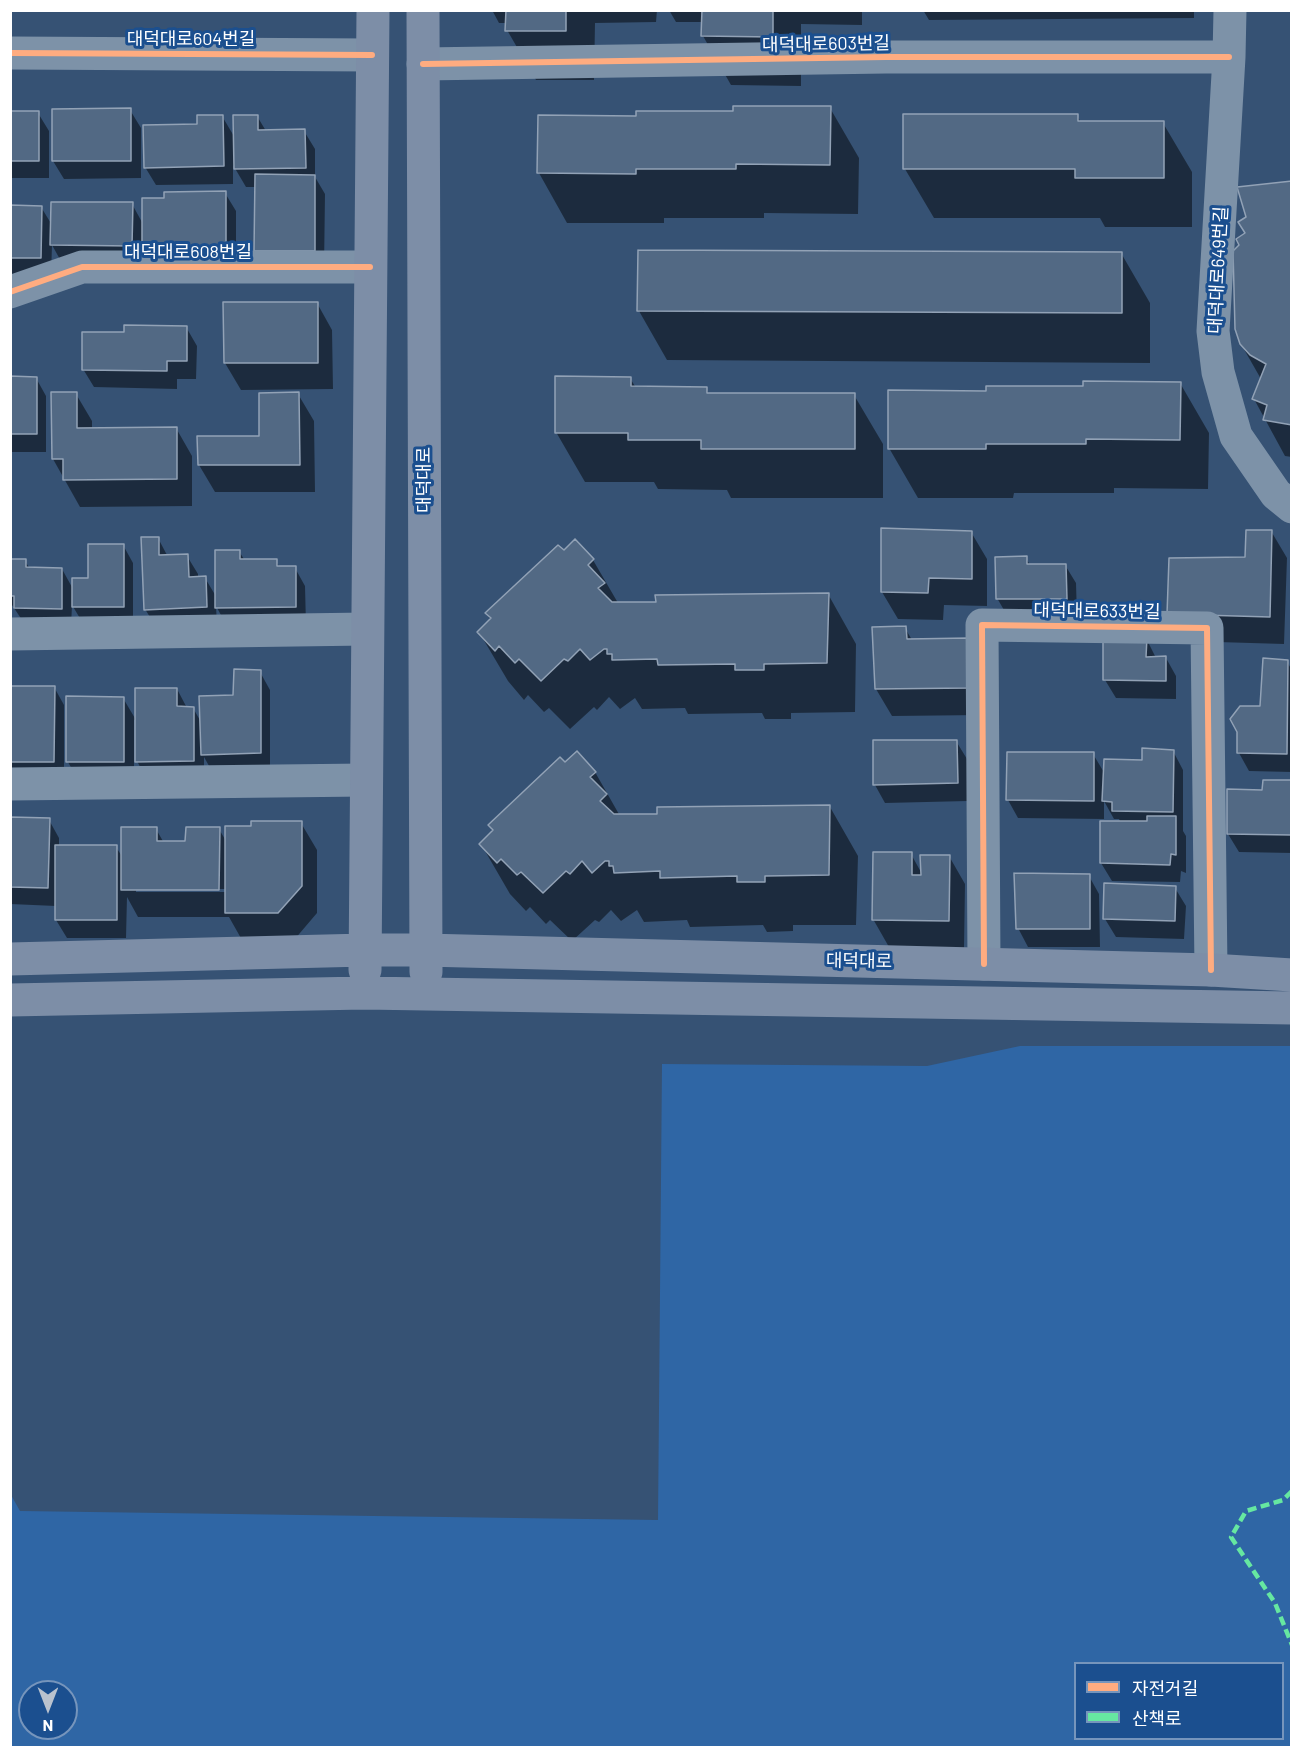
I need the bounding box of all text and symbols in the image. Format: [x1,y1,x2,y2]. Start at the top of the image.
street label: 대덕대로604번길 [127,28,255,50]
street label: 대덕대로603번길 [762,32,890,56]
street label: 대덕대로649번길 [1204,206,1232,334]
street label: 대덕대로608번길 [124,241,252,263]
street label: 대덕대로 [413,447,435,513]
street label: 대덕대로633번길 [1033,599,1161,623]
street label: 대덕대로 [826,950,892,972]
legend [1074,1662,1284,1740]
text: 자전거길 [1132,1677,1198,1699]
north arrow [18,1680,78,1740]
text: 산책로 [1132,1707,1182,1729]
text: N [43,1717,53,1736]

